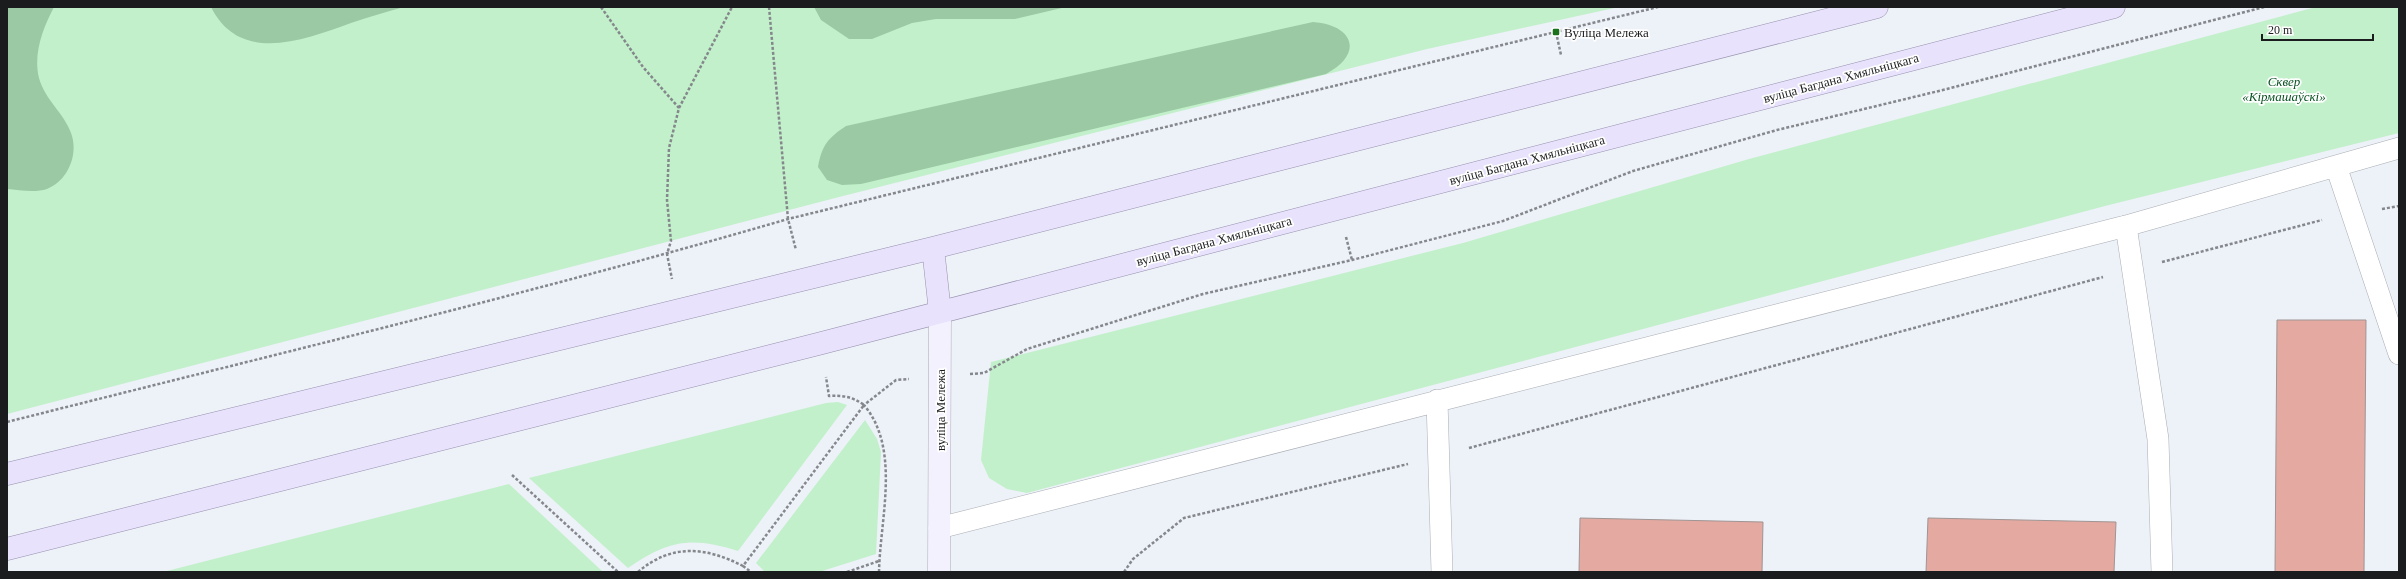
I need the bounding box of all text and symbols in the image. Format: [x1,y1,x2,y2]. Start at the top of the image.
scale bar [2262,16,2373,42]
text: 20 m [2268,23,2293,37]
place label: Вуліца Мележа [1564,25,1649,40]
marker: Вуліца Мележа [1551,27,1561,37]
street label: вуліца Багдана Хмяльніцкага [1762,50,1921,106]
park label: Сквер «Кірмашаўскі» [2242,74,2326,104]
street label: вуліца Багдана Хмяльніцкага [1448,132,1607,188]
street label: вуліца Багдана Хмяльніцкага [1135,213,1294,269]
street label: вуліца Мележа [933,369,948,451]

